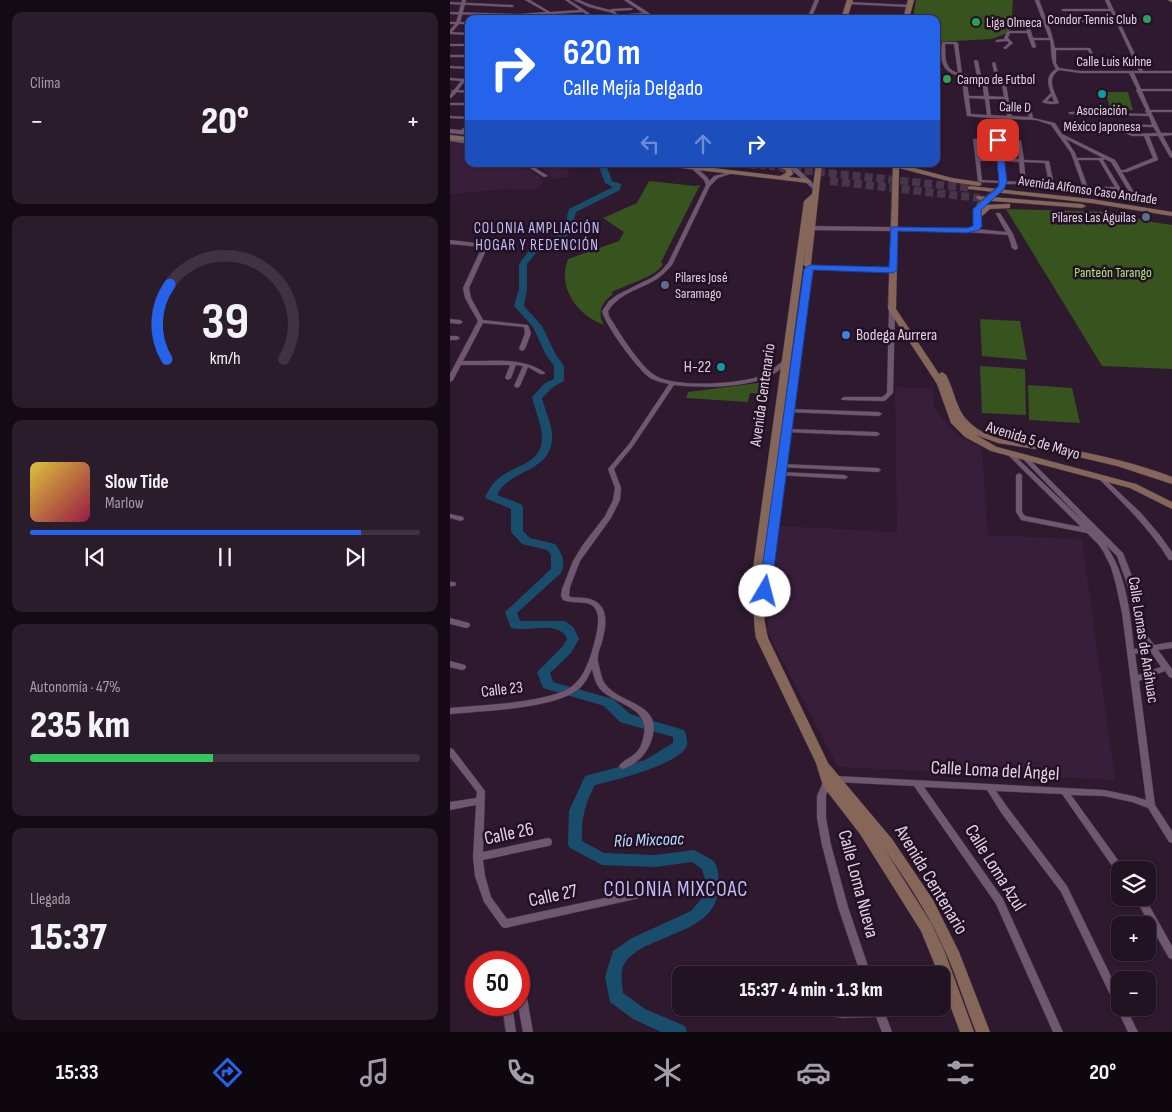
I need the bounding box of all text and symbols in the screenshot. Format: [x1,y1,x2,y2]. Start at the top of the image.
place label: Condor Tennis Club [1047,11,1137,28]
marker: Condor Tennis Club [1141,13,1153,25]
place label: Liga Olmeca [986,14,1042,31]
marker: Liga Olmeca [970,16,982,28]
text: 620 m [563,32,640,75]
icon: right [480,35,545,100]
street label: Calle Luis Kuhne [1076,53,1152,70]
place label: Campo de Futbol [957,71,1035,88]
marker: Campo de Futbol [941,73,953,85]
text: Clima [30,74,60,93]
text: Calle Mejía Delgado [563,75,703,102]
marker: Asociación México Japonesa [1096,88,1108,100]
street label: Calle D [999,98,1031,116]
text: 20° [201,99,249,144]
place label: Asociación México Japonesa [1063,102,1141,135]
text: − [30,105,44,138]
text: + [406,105,420,138]
pin [977,119,1019,161]
icon: arrive [984,126,1012,154]
icon: left [636,130,664,158]
icon: ahead [689,130,717,158]
icon: right [742,130,770,158]
street label: Avenida Alfonso Caso Andrade [1017,172,1158,208]
place label: Pilares Las Águilas [1052,209,1136,226]
marker: Pilares Las Águilas [1140,211,1152,223]
district label: COLONIA AMPLIACIÓN HOGAR Y REDENCIÓN [474,219,600,255]
park label: Panteón Tarango [1074,264,1152,281]
place label: Pilares José Saramago [675,269,728,302]
marker: Pilares José Saramago [659,279,671,291]
text: 39 [201,291,249,354]
place label: Bodega Aurrera [856,326,937,345]
marker: Bodega Aurrera [840,329,852,341]
street label: Avenida Centenario [746,342,780,449]
text: km/h [210,348,240,369]
place label: H-22 [684,358,711,377]
marker: H-22 [715,361,727,373]
street label: Avenida 5 de Mayo [983,417,1082,464]
text: Slow Tide [105,471,169,494]
text: Marlow [105,494,144,513]
icon: previous [81,543,109,571]
icon: pause [211,543,239,571]
icon: next [341,543,369,571]
position arrow [738,564,790,616]
street label: Calle Lomas de Anáhuac [1124,576,1162,704]
text: Autonomía · 47% [30,678,121,697]
street label: Calle 23 [480,678,524,702]
text: 235 km [30,703,130,748]
street label: Calle Loma del Ángel [930,756,1060,786]
street label: Calle 26 [482,818,536,850]
street label: Avenida Centenario [889,820,973,939]
street label: Calle Loma Azul [959,820,1031,916]
water label: Río Mixcoac [613,828,685,852]
street label: Calle Loma Nueva [833,828,883,940]
map controls [1111,861,1156,1016]
button: layers [1111,861,1156,906]
district label: COLONIA MIXCOAC [603,877,749,902]
street label: Calle 27 [526,880,580,912]
text: Llegada [30,890,71,909]
text: 15:37 [30,915,107,960]
button: + [1111,916,1156,961]
speed limit sign: 50 [465,951,530,1016]
button: − [1111,971,1156,1016]
text: 15:37 · 4 min · 1.3 km [739,979,883,1002]
icon: directions [210,1055,245,1090]
icon: music [357,1055,392,1090]
icon: phone [503,1055,538,1090]
icon: climate [650,1055,685,1090]
icon: car [796,1055,831,1090]
icon: filters [943,1055,978,1090]
text: 15:33 [56,1059,99,1086]
text: 20° [1089,1059,1116,1086]

